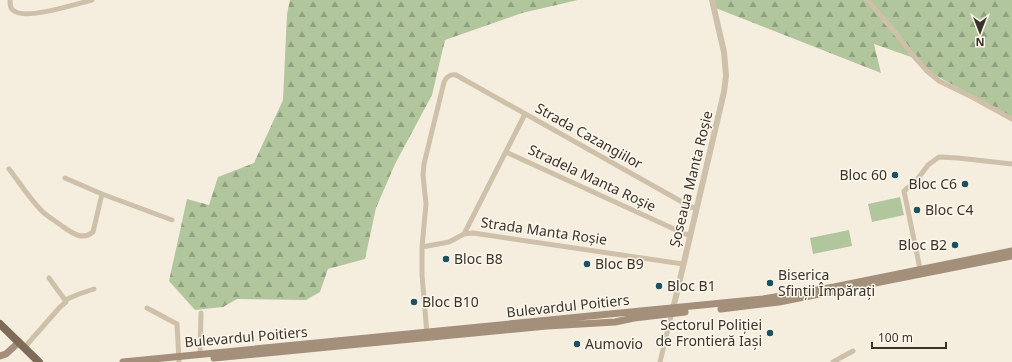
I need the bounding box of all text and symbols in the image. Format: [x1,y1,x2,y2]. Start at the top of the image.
north arrow [960,12,1000,52]
text: N [976,35,984,50]
street label: Strada Cazangiilor [532,98,646,173]
street label: Șoseaua Manta Roșie [664,109,717,249]
street label: Stradela Manta Roșie [525,140,659,216]
place label: Bloc 60 [839,165,887,184]
marker: Bloc 60 [890,170,900,180]
place label: Bloc C6 [909,174,957,193]
marker: Bloc C6 [960,179,970,189]
place label: Bloc C4 [925,200,973,219]
marker: Bloc C4 [912,205,922,215]
street label: Strada Manta Roșie [480,212,609,249]
place label: Bloc B2 [898,235,947,254]
marker: Bloc B2 [950,240,960,250]
place label: Bloc B8 [454,249,503,268]
marker: Bloc B8 [441,254,451,264]
place label: Bloc B9 [595,254,644,273]
marker: Bloc B9 [582,259,592,269]
place label: Biserica Sfinții Împărați [778,265,875,300]
place label: Bloc B1 [667,276,716,295]
marker: Biserica Sfinții Împărați [765,278,775,288]
marker: Bloc B1 [654,281,664,291]
street label: Bulevardul Poitiers [506,290,631,321]
place label: Bloc B10 [422,292,479,311]
marker: Bloc B10 [409,297,419,307]
place label: Sectorul Poliției de Frontieră Iași [655,315,762,350]
street label: Bulevardul Poitiers [184,322,309,351]
scale bar [872,324,946,350]
marker: Sectorul Poliției de Frontieră Iași [765,328,775,338]
text: 100 m [878,329,913,346]
place label: Aumovio [585,334,643,353]
marker: Aumovio [572,339,582,349]

